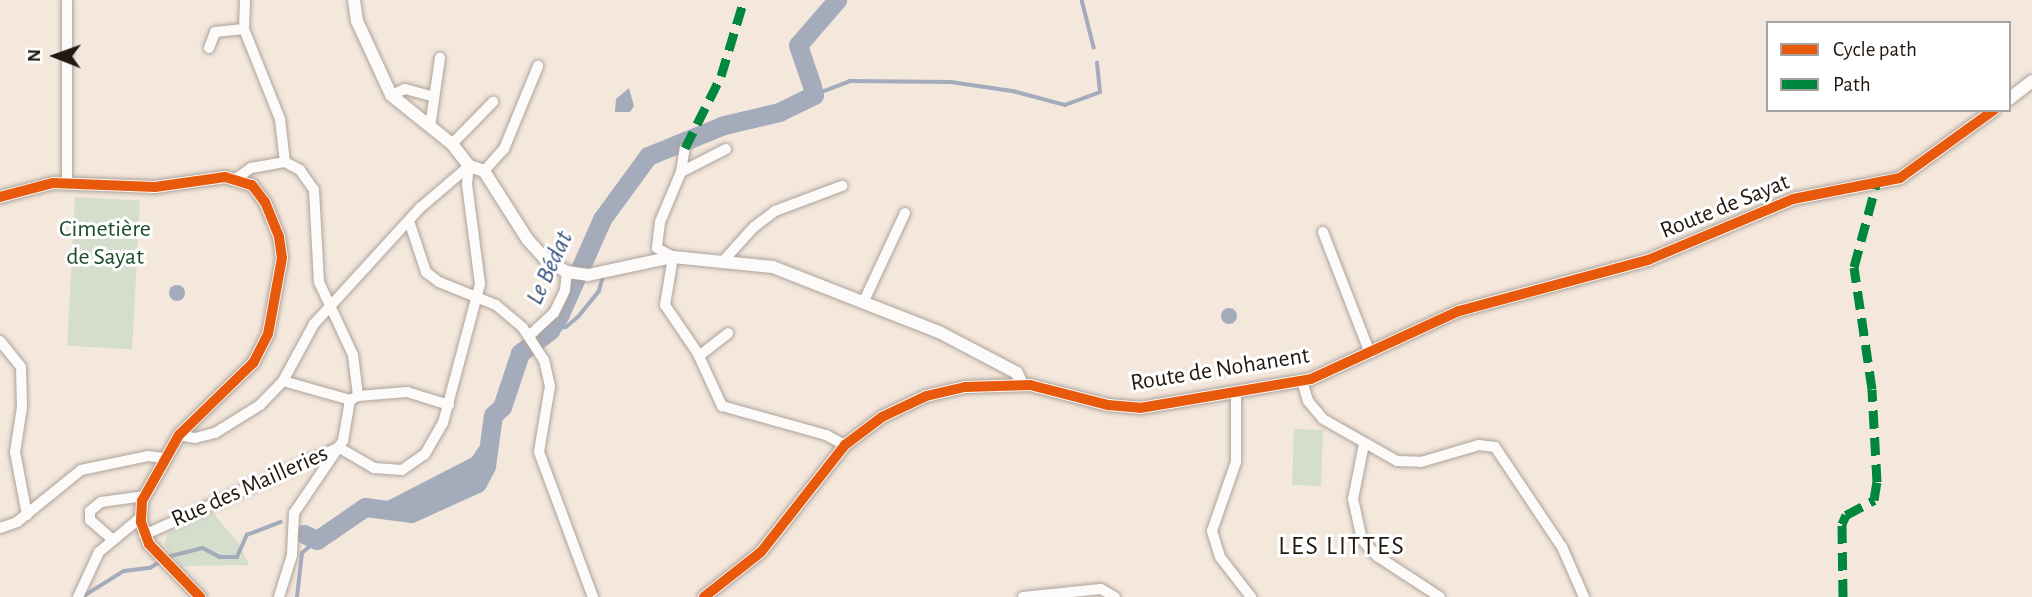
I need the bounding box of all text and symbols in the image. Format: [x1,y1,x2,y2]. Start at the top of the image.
north arrow [21,21,91,91]
legend [1766,21,2011,112]
text: Cycle path [1833,39,1917,60]
text: N [25,49,44,62]
text: Path [1833,74,1871,95]
street label: Route de Sayat [1656,168,1794,246]
park label: Cimetière de Sayat [59,216,151,272]
water label: Le Bédat [519,226,581,310]
street label: Route de Nohanent [1128,342,1312,398]
street label: Rue des Mailleries [167,440,333,534]
district label: LES LITTES [1279,531,1405,563]

